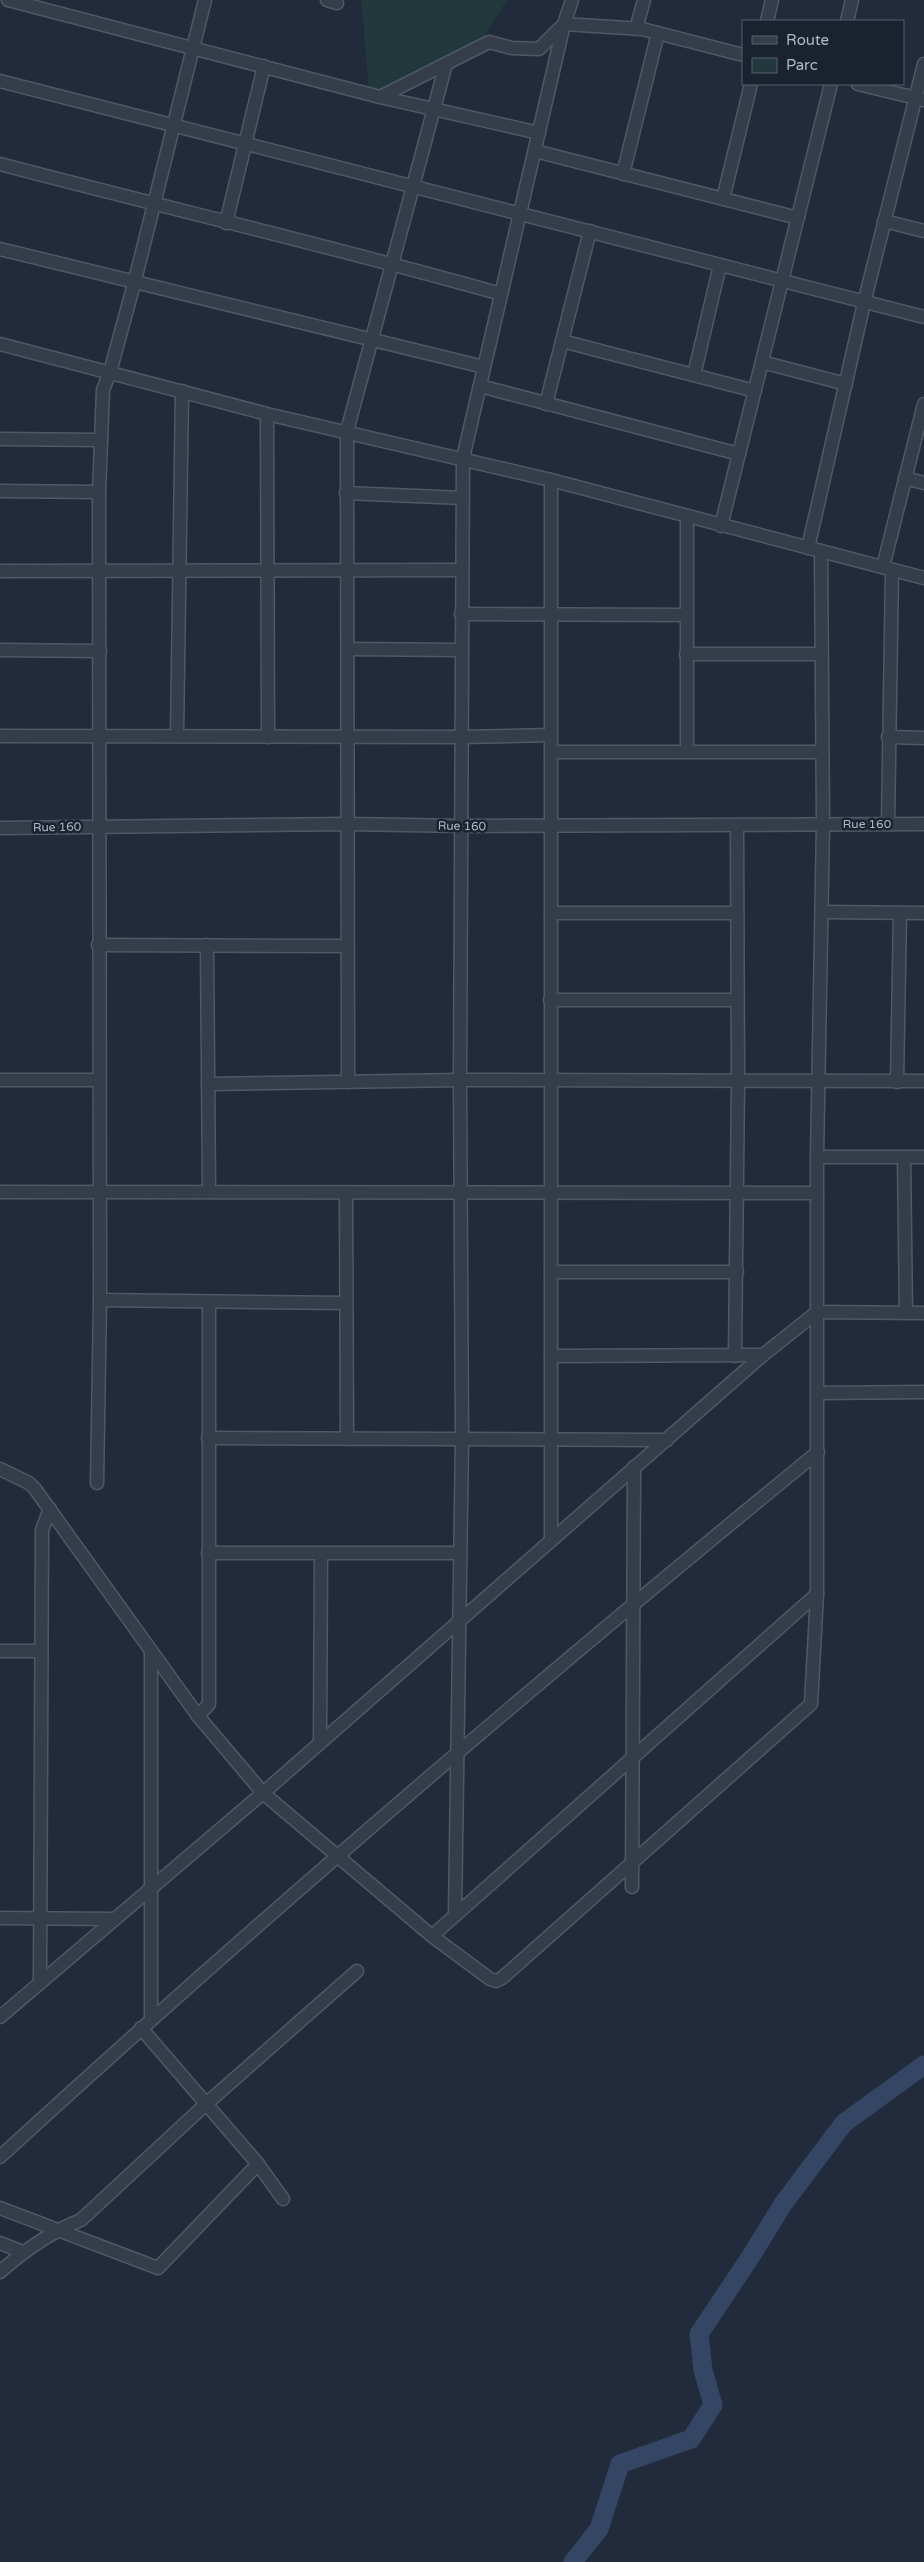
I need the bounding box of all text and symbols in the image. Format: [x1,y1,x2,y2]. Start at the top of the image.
legend [742,20,904,85]
text: Route [786,31,829,49]
text: Parc [786,56,818,74]
street label: Rue 160 [843,817,892,831]
street label: Rue 160 [438,819,487,833]
street label: Rue 160 [33,820,82,834]

